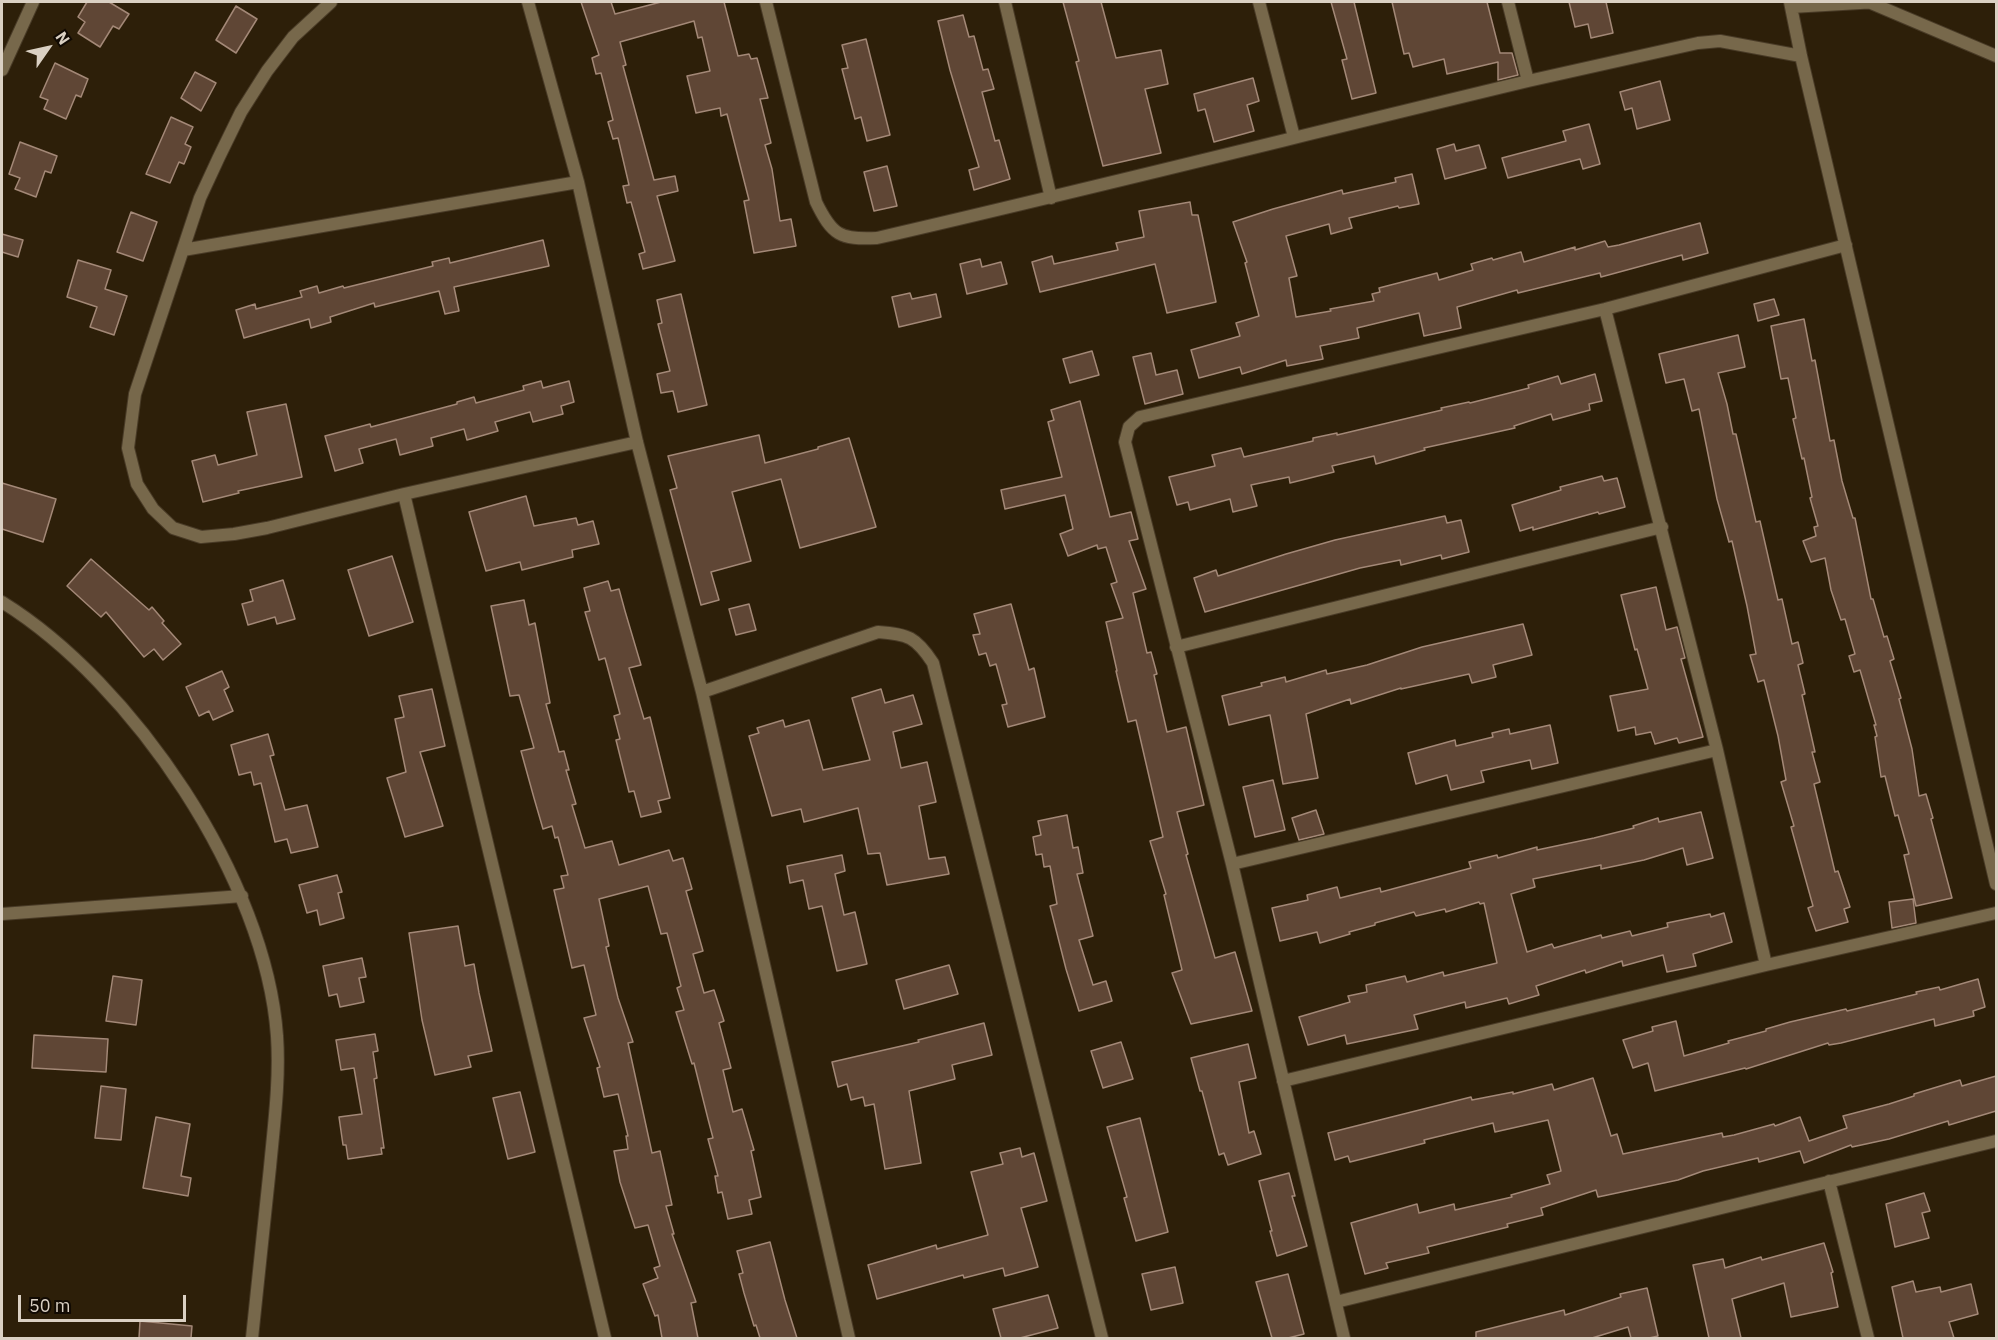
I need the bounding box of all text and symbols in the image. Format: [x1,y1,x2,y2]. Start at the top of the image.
north arrow [18,18,78,78]
text: N [51,28,74,48]
scale bar [21,1283,189,1321]
text: 50 m [29,1294,71,1317]

